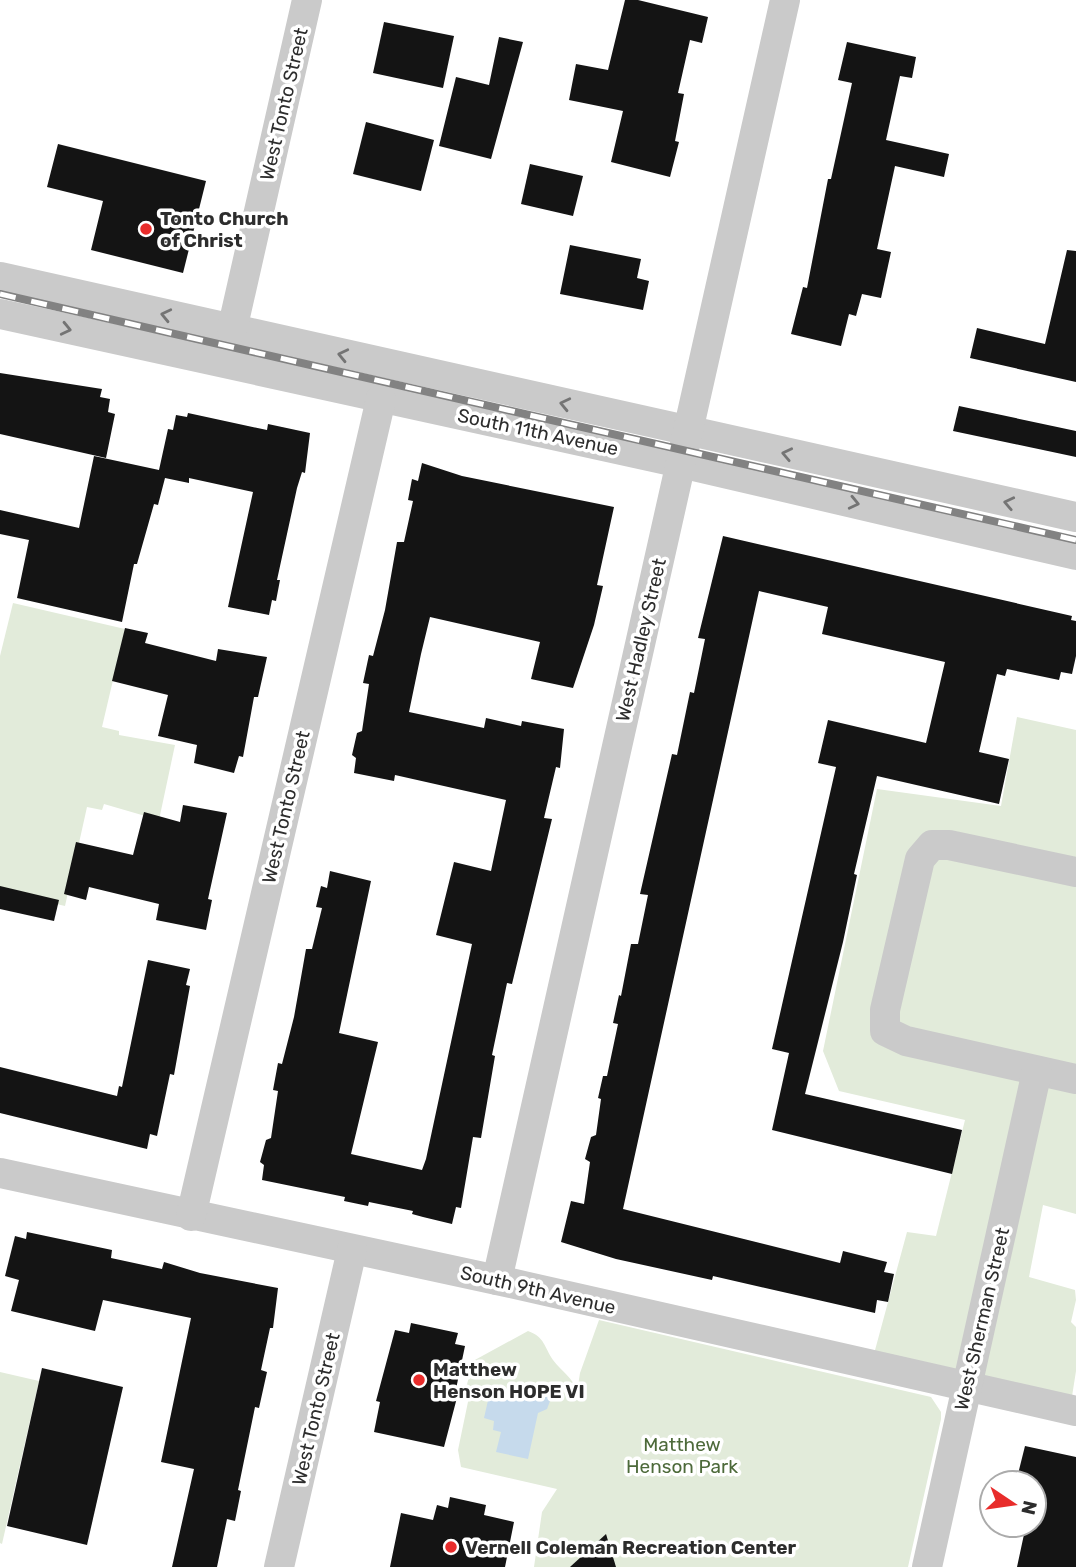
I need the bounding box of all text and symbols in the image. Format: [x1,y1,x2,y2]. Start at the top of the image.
street label: West Tonto Street [255,25,313,183]
place label: Tonto Church of Christ [160,207,289,252]
marker: Tonto Church of Christ [138,221,154,237]
one-way arrow [160,309,172,323]
one-way arrow [60,321,72,335]
one-way arrow [337,348,349,363]
one-way arrow [559,398,571,413]
street label: South 11th Avenue [456,404,620,460]
one-way arrow [781,447,793,462]
one-way arrow [848,495,860,510]
one-way arrow [1003,496,1015,511]
street label: West Hadley Street [611,555,671,724]
street label: West Tonto Street [257,728,315,886]
street label: West Sherman Street [950,1225,1014,1413]
street label: South 9th Avenue [458,1261,618,1319]
street label: West Tonto Street [287,1330,345,1488]
place label: Matthew Henson HOPE VI [433,1358,585,1403]
marker: Matthew Henson HOPE VI [411,1372,427,1388]
park label: Matthew Henson Park [626,1433,738,1478]
north arrow [978,1469,1048,1539]
text: N [1016,1498,1042,1517]
place label: Vernell Coleman Recreation Center [465,1536,797,1559]
marker: Vernell Coleman Recreation Center [443,1539,459,1555]

